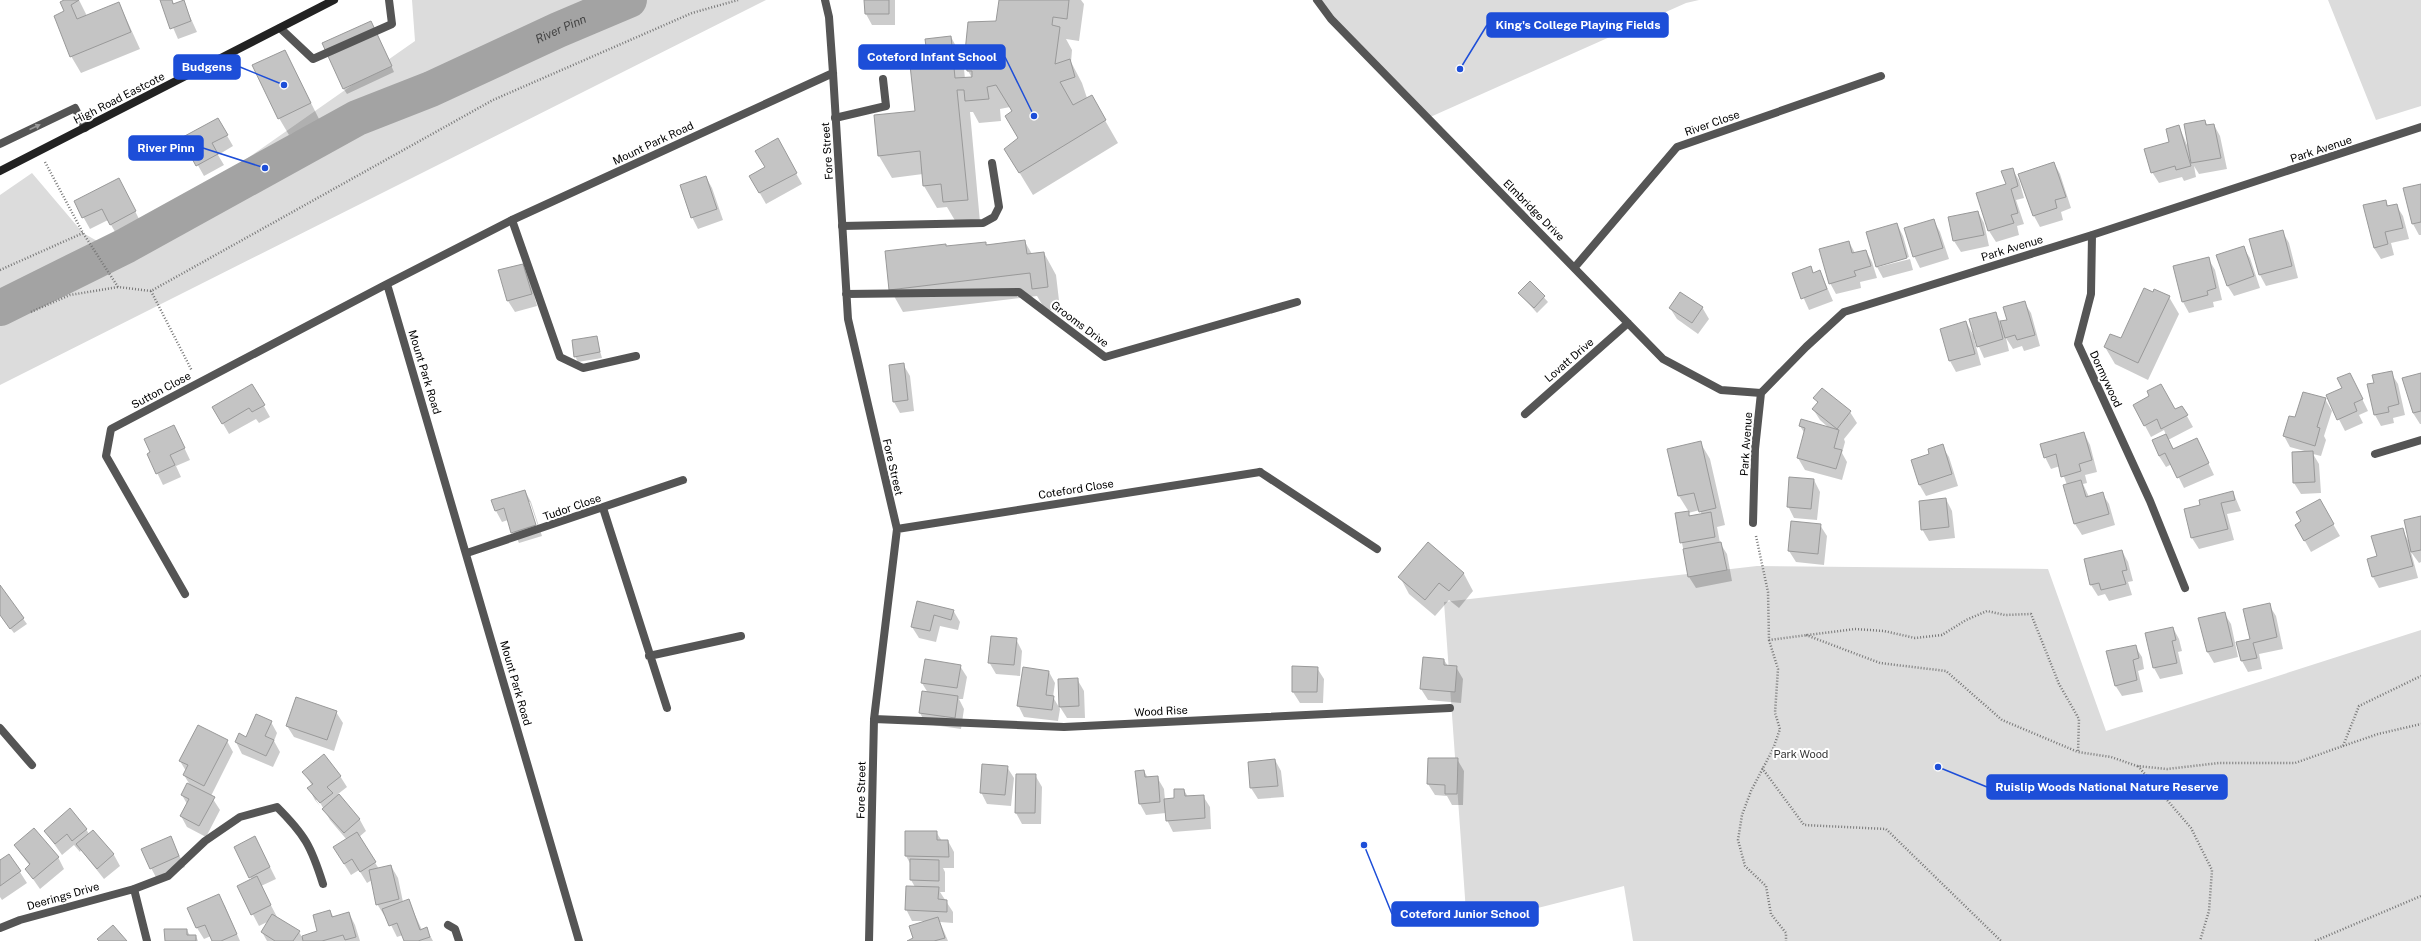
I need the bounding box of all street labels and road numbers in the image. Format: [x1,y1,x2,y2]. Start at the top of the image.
street label: High Road Eastcote [72,70,166,126]
street label: River Close [1683,108,1741,138]
street label: Mount Park Road [611,119,695,167]
street label: Fore Street [819,122,835,180]
street label: Park Avenue [2289,133,2353,165]
street label: Elmbridge Drive [1501,177,1567,243]
street label: Park Avenue [1980,233,2044,263]
street label: Grooms Drive [1049,299,1111,349]
street label: Mount Park Road [406,328,444,416]
street label: Lovatt Drive [1542,336,1596,384]
street label: Dormywood [2088,349,2124,409]
street label: Sutton Close [129,369,193,411]
street label: Park Avenue [1738,412,1754,476]
street label: Fore Street [881,438,905,496]
street label: Coteford Close [1037,477,1115,501]
street label: Tudor Close [541,491,603,523]
street label: Mount Park Road [498,639,534,727]
street label: Wood Rise [1134,704,1188,718]
street label: Fore Street [854,761,868,819]
street label: Deerings Drive [25,880,101,912]

